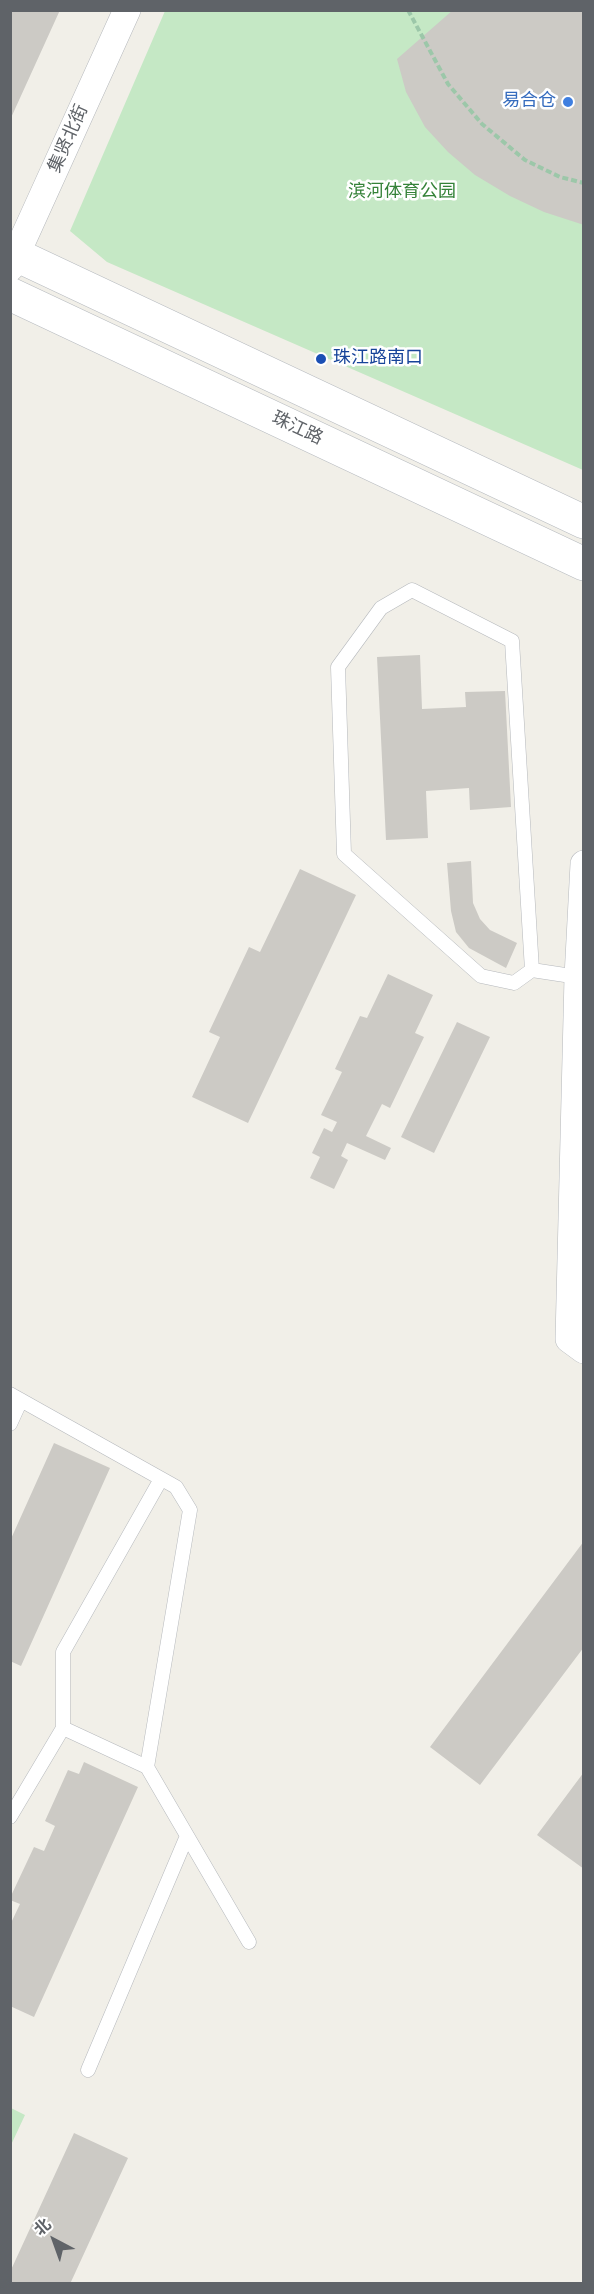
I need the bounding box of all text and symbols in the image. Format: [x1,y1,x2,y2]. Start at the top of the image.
place label: 易合仓 [502,91,556,113]
marker: 易合仓 [561,95,575,109]
street label: 集贤北街 [44,102,94,176]
park label: 滨河体育公园 [348,182,456,204]
place label: 珠江路南口 [333,348,423,370]
marker: 珠江路南口 [314,352,328,366]
street label: 珠江路 [268,408,326,450]
north arrow [24,2210,84,2270]
text: 北 [28,2212,56,2241]

